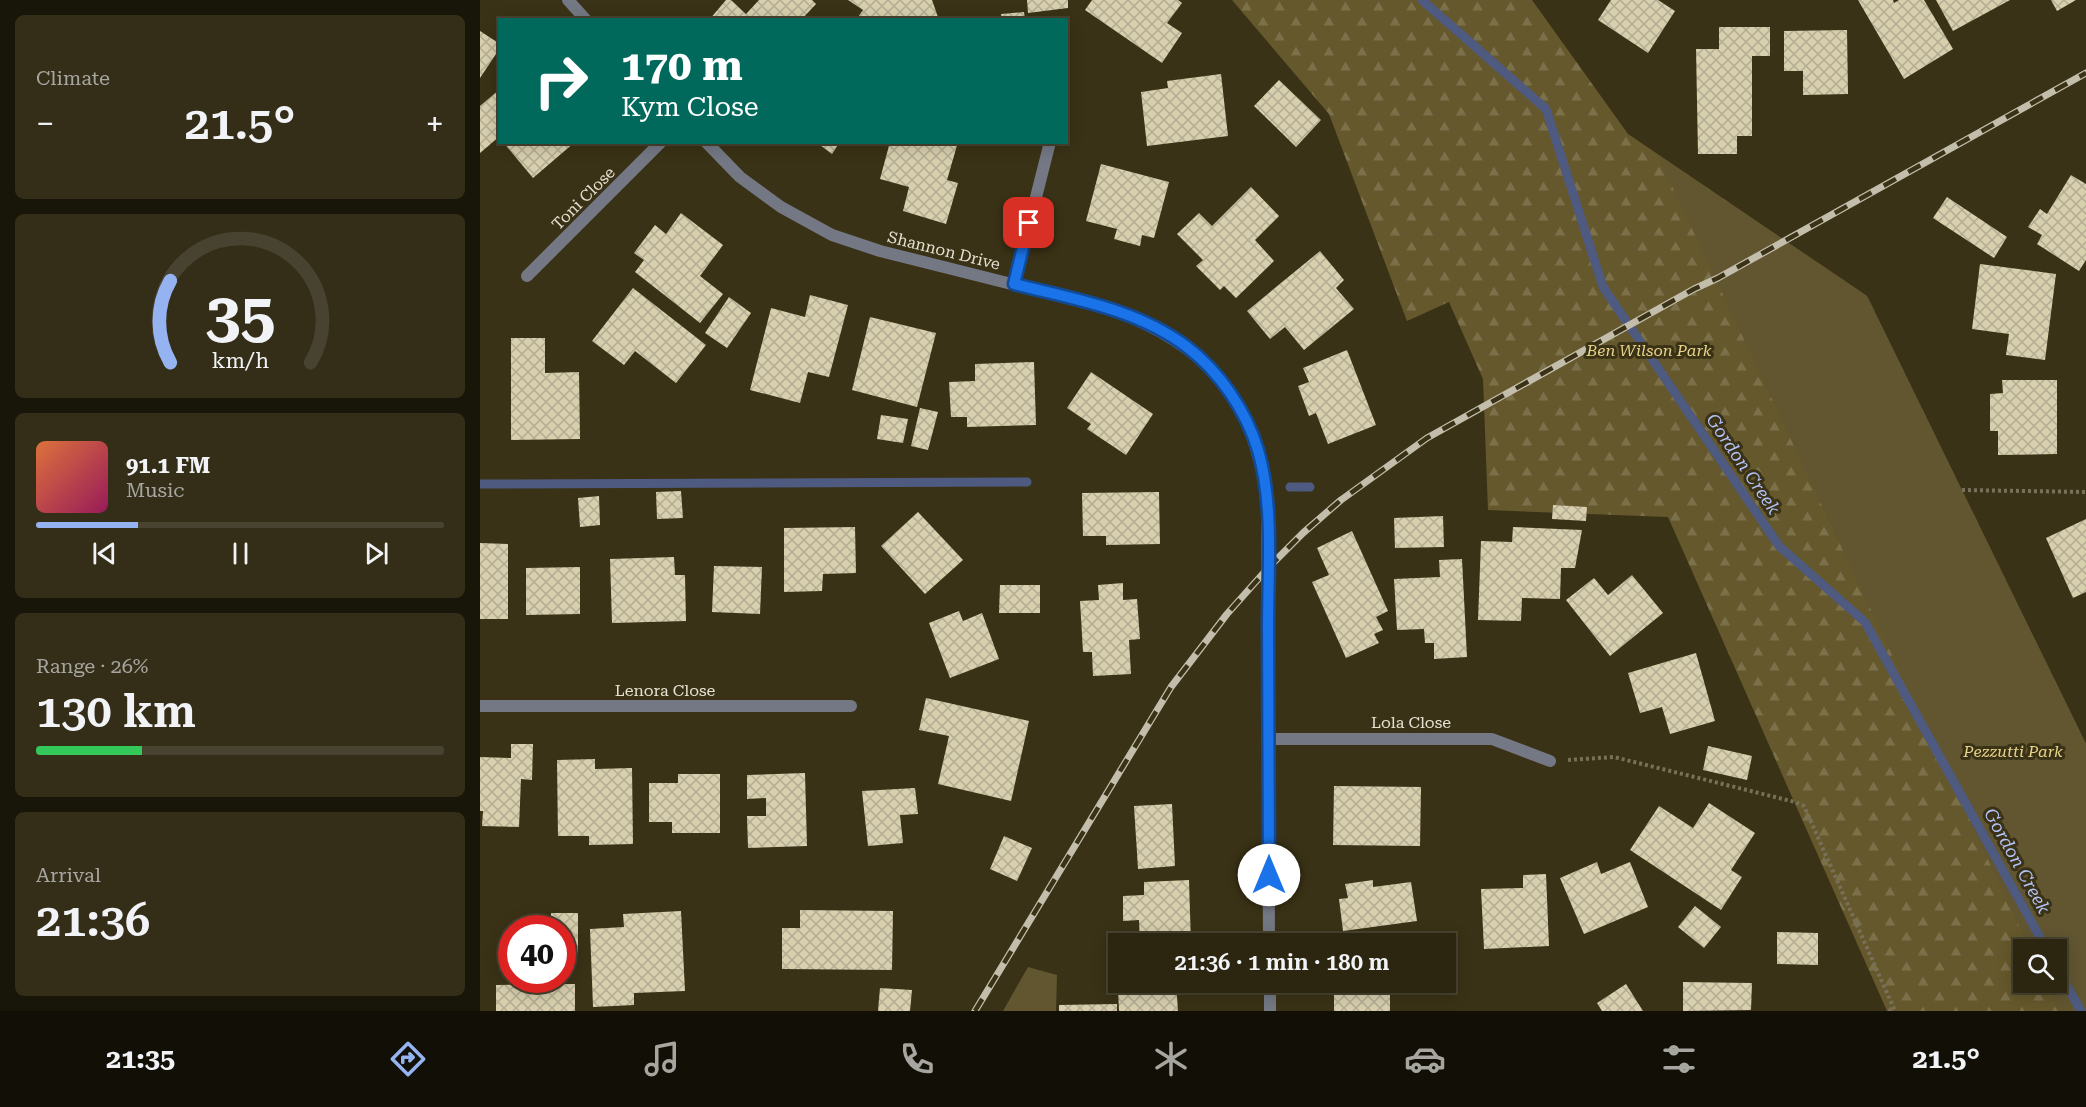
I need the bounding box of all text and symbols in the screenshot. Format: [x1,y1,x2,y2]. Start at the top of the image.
text: 170 m [621,41,743,90]
icon: right [522,42,600,120]
text: Climate [36,66,110,90]
text: Kym Close [621,91,759,123]
text: 21.5° [184,97,296,150]
text: − [36,104,54,143]
text: + [426,104,444,143]
street label: Toni Close [548,163,619,234]
pin [1003,197,1054,248]
icon: arrive [1012,206,1045,239]
street label: Shannon Drive [886,227,1002,274]
text: 35 [205,279,275,352]
park label: Ben Wilson Park [1586,341,1712,360]
text: km/h [211,349,269,374]
water label: Gordon Creek [1702,409,1785,518]
text: 91.1 FM [126,453,210,478]
text: Music [126,478,185,502]
icon: previous [88,537,121,570]
icon: pause [224,537,257,570]
icon: next [360,537,393,570]
text: Range · 26% [36,654,148,678]
street label: Lenora Close [615,681,716,700]
text: 130 km [36,685,196,738]
street label: Lola Close [1371,713,1451,732]
park label: Pezzutti Park [1962,742,2063,761]
water label: Gordon Creek [1980,805,2055,917]
position arrow [1237,843,1301,907]
text: Arrival [36,863,101,887]
text: 21:36 [36,894,150,947]
speed limit sign: 40 [498,915,576,993]
map controls [2013,939,2067,993]
button: search [2013,939,2067,993]
text: 21:36 · 1 min · 180 m [1175,950,1389,975]
icon: directions [387,1038,429,1080]
icon: music [641,1038,683,1080]
icon: phone [896,1038,938,1080]
icon: climate [1150,1038,1192,1080]
icon: car [1404,1038,1446,1080]
icon: filters [1658,1038,1700,1080]
text: 21:35 [106,1043,175,1075]
text: 21.5° [1913,1043,1980,1075]

